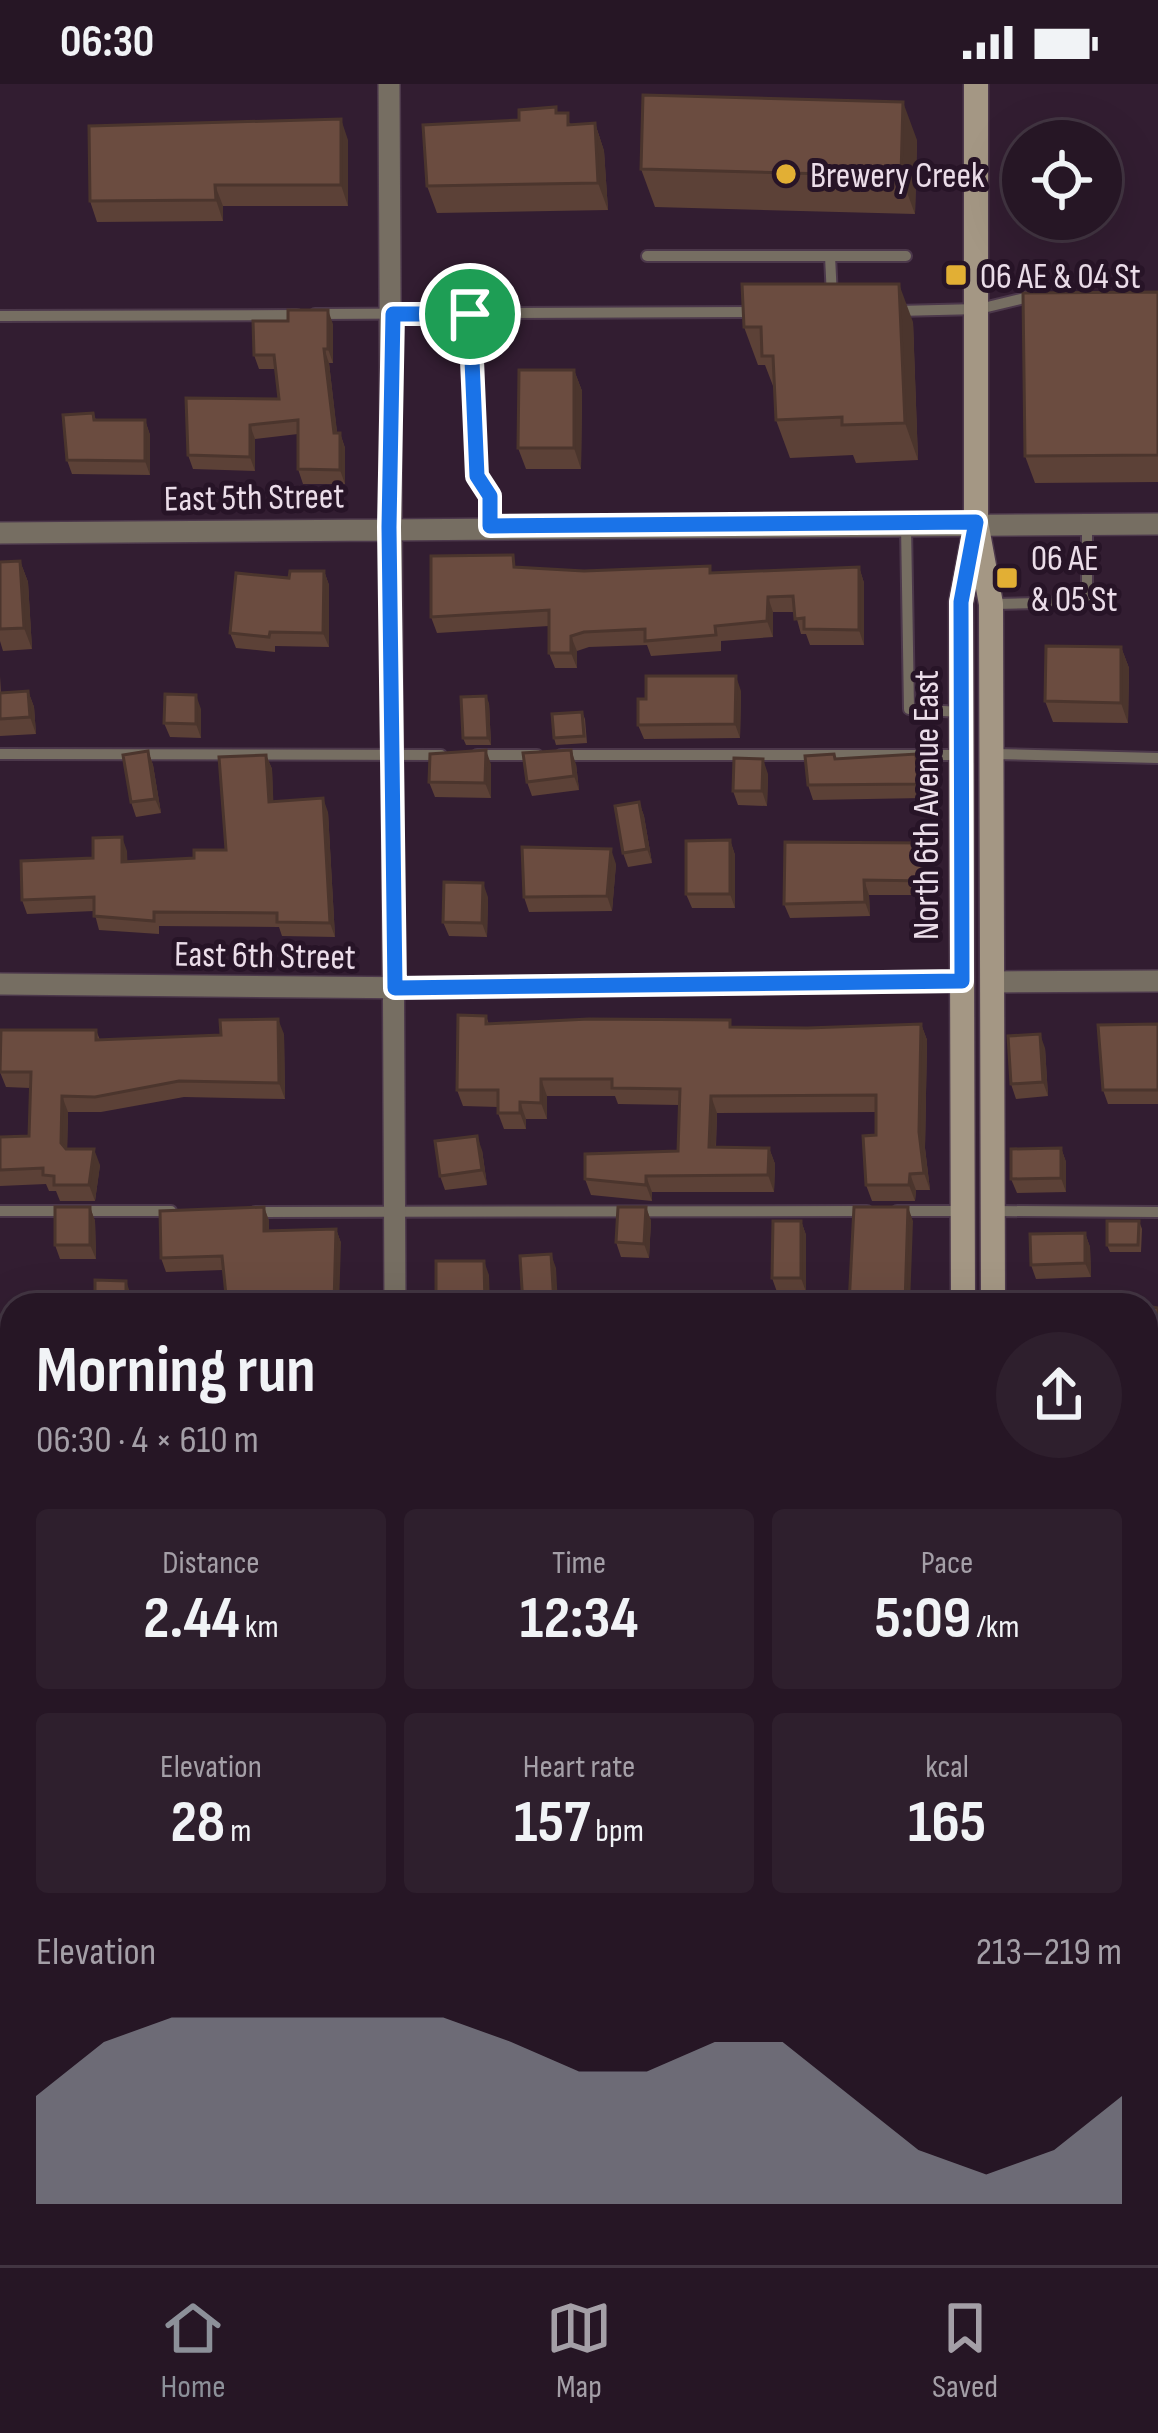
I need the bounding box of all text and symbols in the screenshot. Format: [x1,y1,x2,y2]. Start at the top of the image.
text: 06:30 [60,15,154,70]
map controls [1002,120,1122,240]
button: locate [1002,120,1122,240]
place label: Brewery Creek [810,155,985,198]
marker: Brewery Creek [773,161,799,187]
place label: 06 AE & 04 St [980,256,1141,299]
marker: 06 AE & 04 St [943,262,969,288]
pin [419,263,521,365]
icon: arrive [437,281,503,347]
street label: East 5th Street [164,475,345,522]
place label: 06 AE & 05 St [1031,538,1118,622]
marker: 06 AE & 05 St [994,565,1020,591]
street label: North 6th Avenue East [906,670,949,940]
street label: East 6th Street [174,933,356,980]
text: Morning run [36,1332,316,1411]
button: share [996,1332,1122,1458]
text: 06:30 · 4 × 610 m [36,1417,259,1464]
text: Distance [162,1543,260,1583]
text: Time [552,1543,606,1583]
text: Pace [921,1543,973,1583]
text: 2.44 [143,1583,240,1655]
text: 12:34 [520,1583,638,1655]
text: 5:09 [875,1583,971,1655]
text: km [240,1607,279,1647]
text: /km [971,1607,1019,1647]
text: Elevation [160,1747,262,1787]
text: Heart rate [523,1747,635,1787]
text: kcal [925,1747,969,1787]
text: 28 [170,1787,225,1859]
text: 157 [514,1787,590,1859]
text: 165 [908,1787,986,1859]
text: m [225,1811,252,1851]
text: bpm [590,1811,644,1851]
text: Elevation [36,1929,156,1976]
text: 213–219 m [976,1929,1122,1976]
tab: Home [160,2295,226,2407]
tab: Map [546,2295,612,2407]
tab: Saved [932,2295,998,2407]

